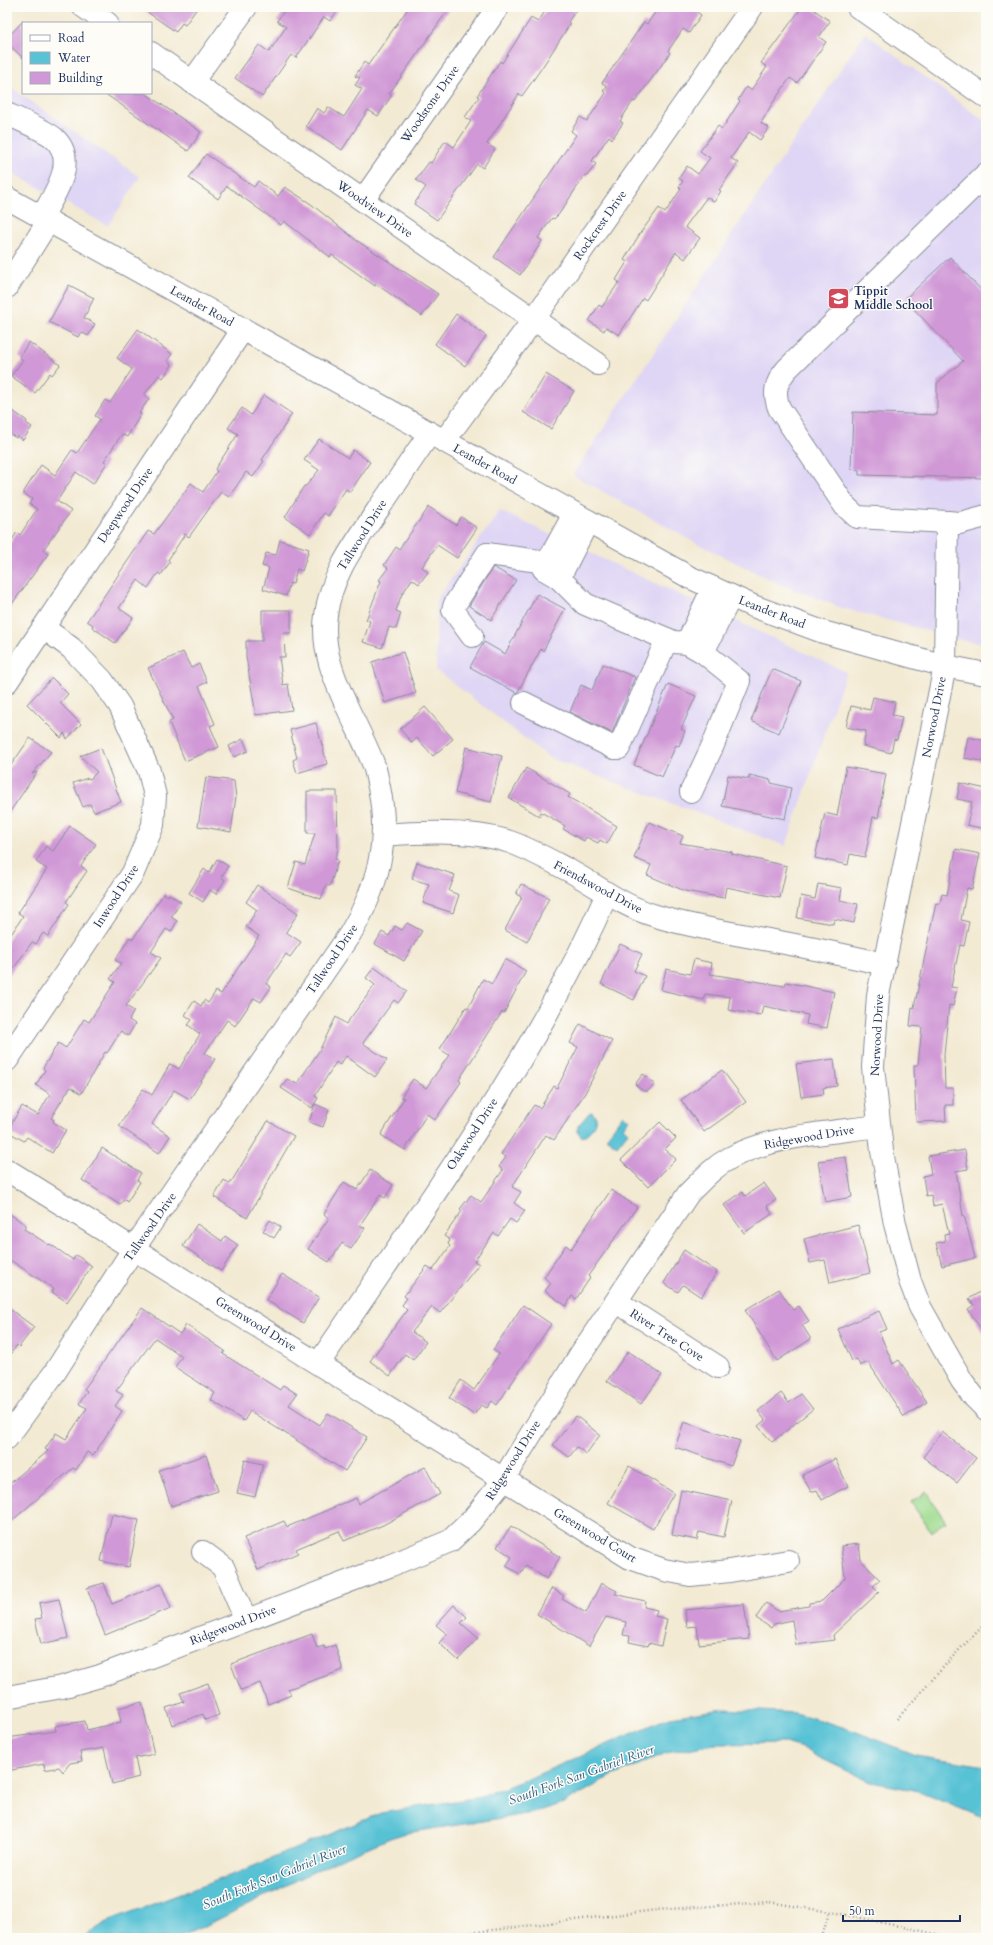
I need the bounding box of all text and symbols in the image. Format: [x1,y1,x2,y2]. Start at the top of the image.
legend [22,22,152,94]
text: Road [58,30,85,46]
text: Water [57,50,91,66]
street label: Woodstone Drive [397,62,463,147]
text: Building [58,70,103,86]
street label: Woodview Drive [333,176,416,241]
street label: Rockcrest Drive [570,187,630,263]
street label: Leander Road [167,282,237,330]
place label: Tippit Middle School [854,283,933,313]
school or university icon: Tippit Middle School [825,285,851,311]
street label: Leander Road [450,440,520,488]
street label: Deepwood Drive [94,464,156,546]
street label: Tallwood Drive [334,496,390,574]
street label: Leander Road [736,592,808,632]
street label: Norwood Drive [918,675,950,759]
street label: Friendswood Drive [551,857,645,917]
street label: Inwood Drive [90,861,142,931]
street label: Tallwood Drive [303,921,361,997]
street label: Norwood Drive [867,993,887,1077]
street label: Oakwood Drive [443,1095,501,1173]
street label: Ridgewood Drive [763,1121,855,1153]
street label: Tallwood Drive [120,1189,180,1265]
street label: Greenwood Drive [212,1293,300,1355]
street label: River Tree Cove [627,1305,707,1365]
street label: Ridgewood Drive [482,1417,544,1503]
street label: Greenwood Court [550,1504,640,1566]
street label: Ridgewood Drive [187,1601,279,1649]
water label: South Fork San Gabriel River [506,1740,657,1810]
water label: South Fork San Gabriel River [200,1840,350,1914]
scale bar [843,1897,960,1923]
text: 50 m [849,1903,876,1919]

